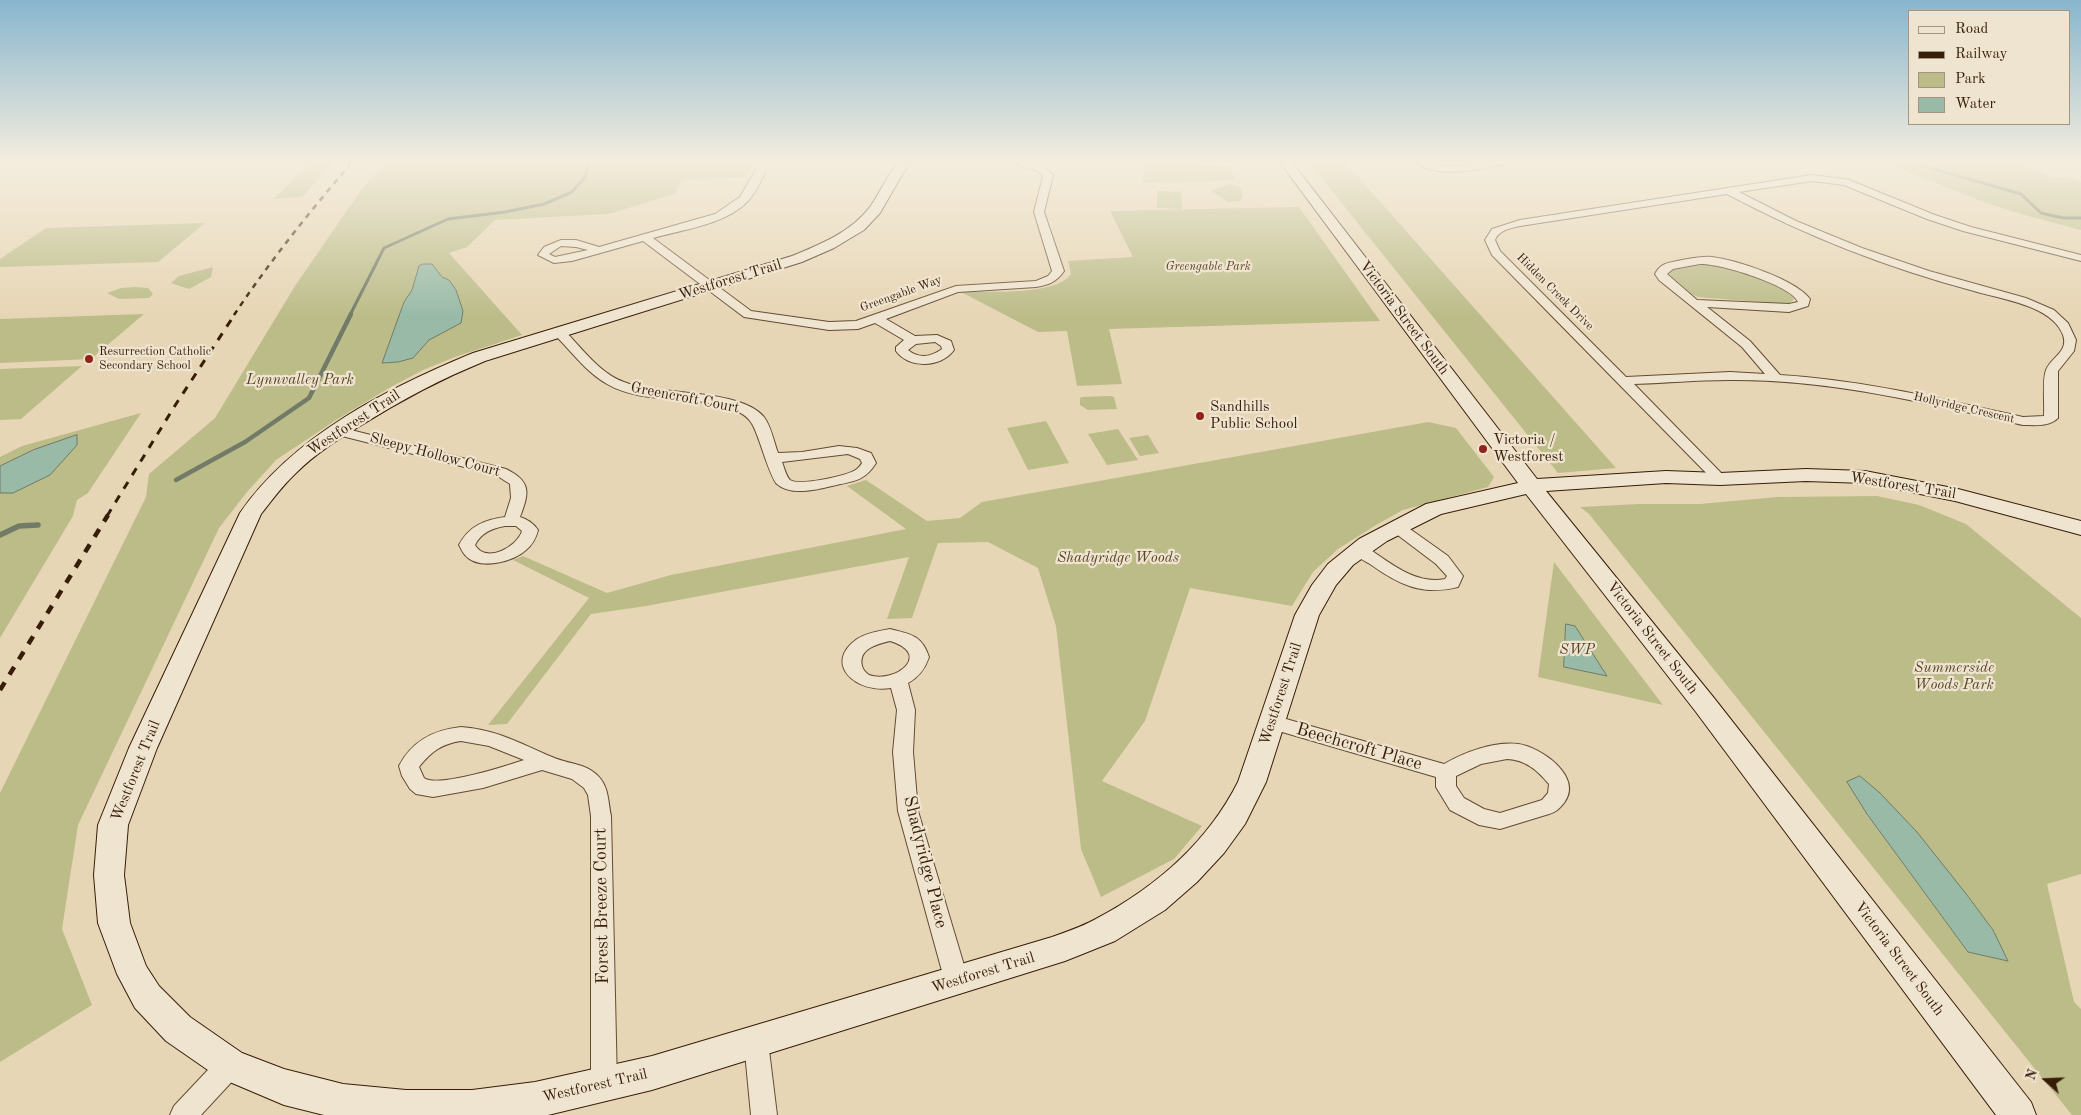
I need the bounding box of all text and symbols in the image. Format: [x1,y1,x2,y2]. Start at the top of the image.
legend [1908,10,2071,125]
text: Road [1955,22,1988,37]
text: Railway [1955,47,2008,62]
text: Park [1955,72,1986,87]
text: Water [1955,97,1996,112]
street label: Hidden Creek Drive [1513,250,1597,334]
street label: Westforest Trail [676,256,784,304]
street label: Victoria Street South [1355,257,1453,379]
park label: Greengable Park [1165,260,1251,274]
street label: Greengable Way [858,273,944,315]
place label: Resurrection Catholic Secondary School [99,345,211,373]
marker: Resurrection Catholic Secondary School [83,353,95,365]
park label: Lynnvalley Park [246,371,354,389]
street label: Greencroft Court [629,379,741,417]
street label: Westforest Trail [304,386,404,460]
street label: Hollyridge Crescent [1912,389,2016,427]
place label: Sandhills Public School [1210,398,1298,433]
marker: Sandhills Public School [1194,410,1206,422]
street label: Sleepy Hollow Court [368,429,502,481]
place label: Victoria / Westforest [1493,431,1563,466]
marker: Victoria / Westforest [1477,443,1489,455]
street label: Westforest Trail [1849,469,1957,503]
park label: Shadyridge Woods [1057,549,1179,567]
street label: Victoria Street South [1602,578,1702,698]
street label: Westforest Trail [1256,640,1306,748]
park label: SWP [1559,641,1595,659]
park label: Summerside Woods Park [1914,659,1994,694]
street label: Westforest Trail [108,718,164,824]
street label: Beechcroft Place [1293,719,1425,775]
street label: Shadyridge Place [898,794,952,930]
street label: Forest Breeze Court [590,828,614,984]
street label: Victoria Street South [1850,898,1948,1020]
street label: Westforest Trail [929,949,1037,997]
north arrow [2021,1055,2071,1105]
street label: Westforest Trail [541,1065,649,1107]
text: N [2023,1067,2040,1082]

